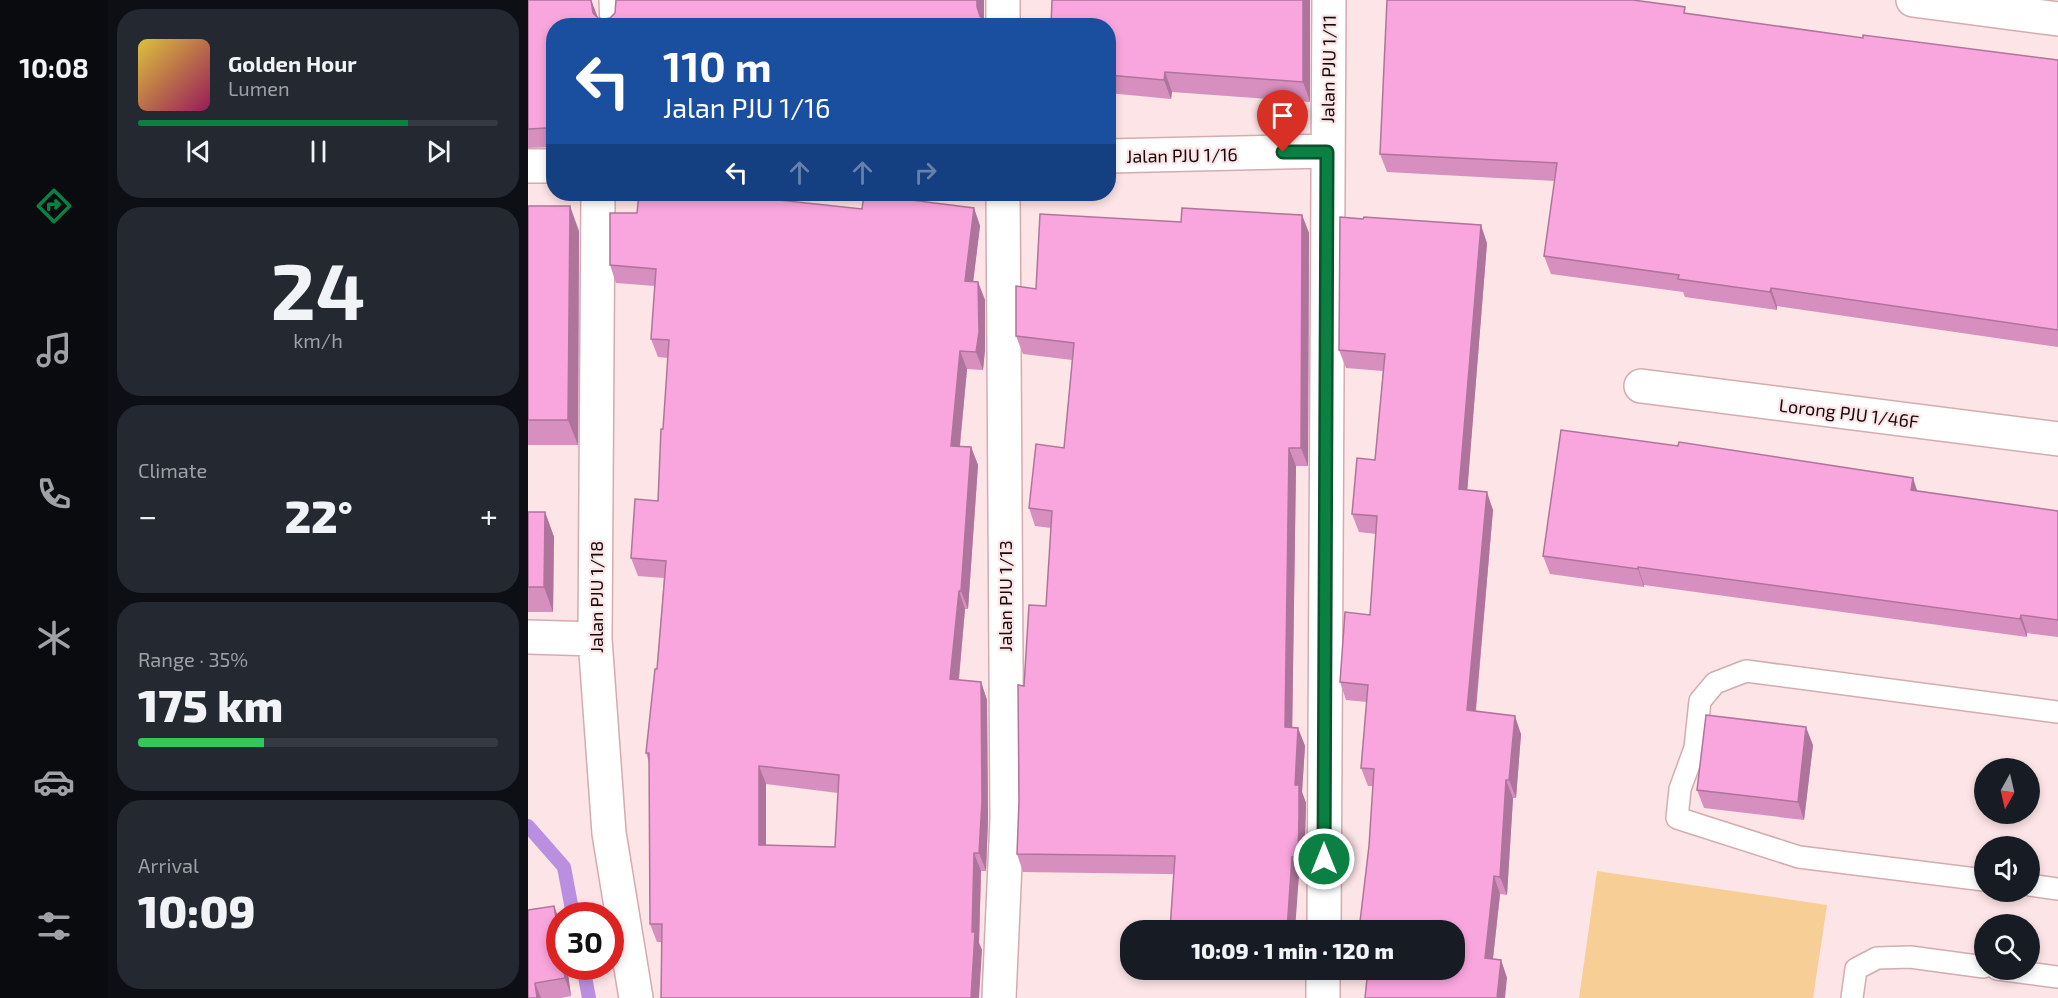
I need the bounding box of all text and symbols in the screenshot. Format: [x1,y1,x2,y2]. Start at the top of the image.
street label: Jalan PJU 1/11 [1316,15,1340,123]
text: 110 m [663,40,772,90]
icon: left [564,42,642,120]
text: Golden Hour [228,50,357,76]
text: 10:08 [19,51,89,83]
text: Lumen [228,76,290,100]
pin [1257,90,1308,152]
text: Jalan PJU 1/16 [663,91,830,123]
icon: arrive [1266,99,1299,132]
icon: previous [182,135,215,168]
icon: pause [302,135,335,168]
icon: next [422,135,455,168]
street label: Jalan PJU 1/16 [1126,143,1238,167]
icon: left [720,156,753,189]
icon: ahead [783,156,816,189]
icon: ahead [846,156,879,189]
icon: right [909,156,942,189]
icon: directions [33,185,75,227]
text: 24 [270,242,366,336]
text: km/h [293,328,343,352]
icon: music [33,329,75,371]
street label: Lorong PJU 1/46F [1778,394,1920,433]
text: Climate [138,458,207,482]
icon: phone [33,473,75,515]
text: 22° [284,488,353,542]
text: − [138,495,157,535]
text: + [480,495,498,535]
street label: Jalan PJU 1/13 [994,540,1016,652]
street label: Jalan PJU 1/18 [585,541,607,653]
icon: climate [33,617,75,659]
text: Range · 35% [138,647,248,671]
text: 175 km [138,677,283,731]
north arrow [1974,758,2040,824]
map controls [1974,758,2040,980]
icon: car [33,761,75,803]
position arrow [1292,827,1356,891]
button: sound [1974,836,2040,902]
text: Arrival [138,853,199,877]
text: 10:09 [138,883,256,937]
speed limit sign: 30 [546,902,624,980]
icon: filters [33,905,75,947]
button: search [1974,914,2040,980]
text: 10:09 · 1 min · 120 m [1191,937,1394,963]

